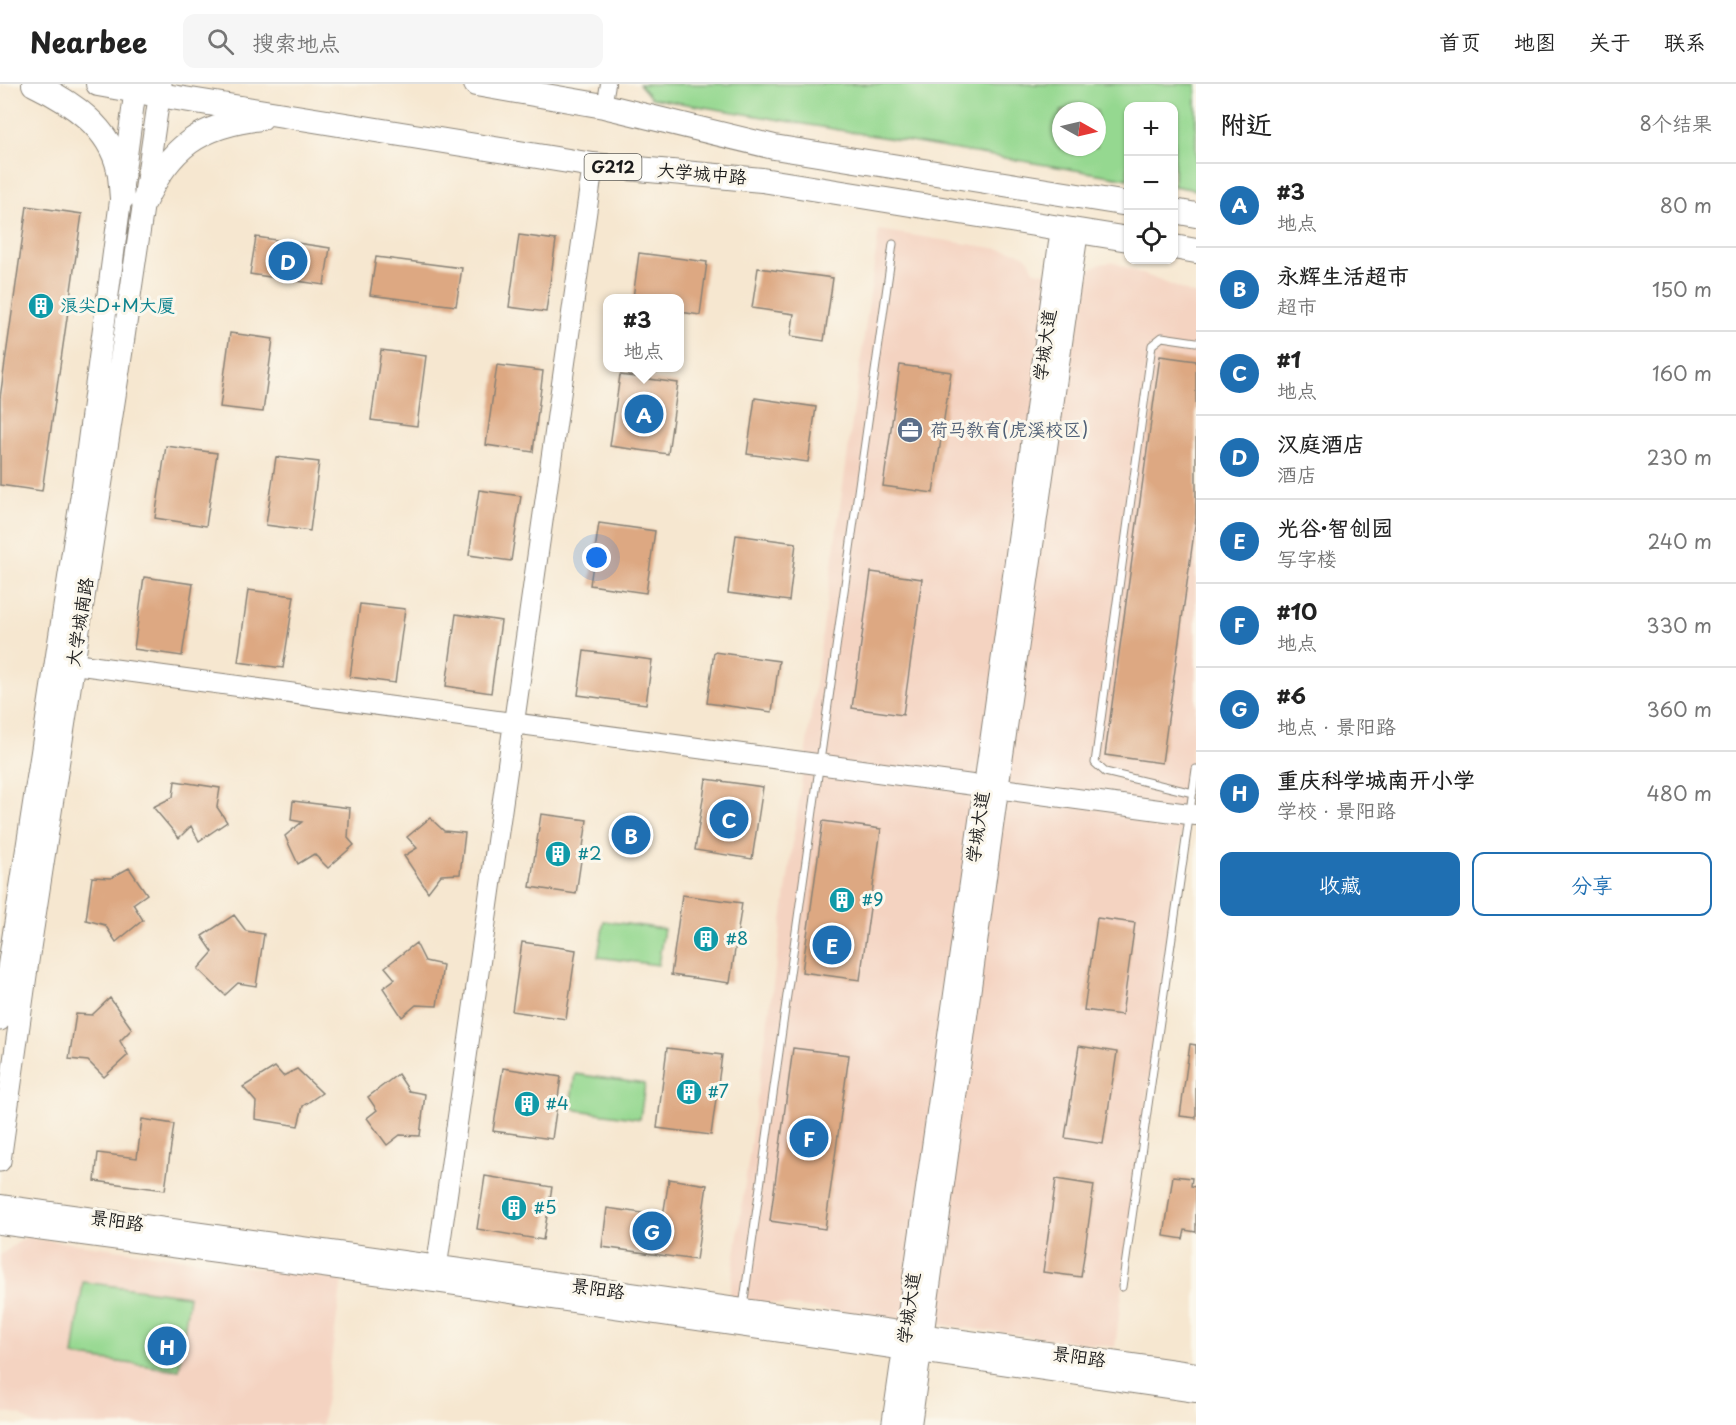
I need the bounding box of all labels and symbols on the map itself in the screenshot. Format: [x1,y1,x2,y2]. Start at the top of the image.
north arrow [1052,102,1106,156]
road number: G212 [584,154,642,180]
street label: 大学城中路 [656,155,748,190]
pin: D [268,238,308,284]
building icon: 浪尖D+M大厦 [26,291,56,321]
place label: 浪尖D+M大厦 [60,291,175,318]
street label: 学城大道 [1025,307,1062,382]
pin: A [624,392,664,436]
office icon: 荷马教育(虎溪校区) [895,415,925,445]
place label: 荷马教育(虎溪校区) [930,415,1088,442]
your location [582,543,611,572]
street label: 大学城南路 [58,575,99,668]
street label: 学城大道 [958,789,995,864]
pin: C [710,796,748,842]
pin: B [612,812,650,858]
building icon: #2 [543,839,573,869]
place label: #2 [578,839,602,866]
building icon: #9 [827,885,857,915]
place label: #9 [862,885,883,912]
pin: E [812,922,852,968]
building icon: #8 [691,924,721,954]
place label: #8 [726,924,748,951]
building icon: #7 [674,1077,704,1107]
place label: #7 [708,1077,729,1104]
building icon: #4 [512,1089,542,1119]
place label: #4 [546,1089,569,1116]
pin: F [790,1116,828,1160]
building icon: #5 [499,1193,529,1223]
place label: #5 [534,1193,557,1220]
street label: 景阳路 [89,1202,146,1237]
pin: G [632,1208,672,1254]
street label: 景阳路 [570,1270,627,1305]
street label: 学城大道 [889,1270,926,1345]
pin: H [148,1324,186,1368]
street label: 景阳路 [1051,1338,1108,1373]

